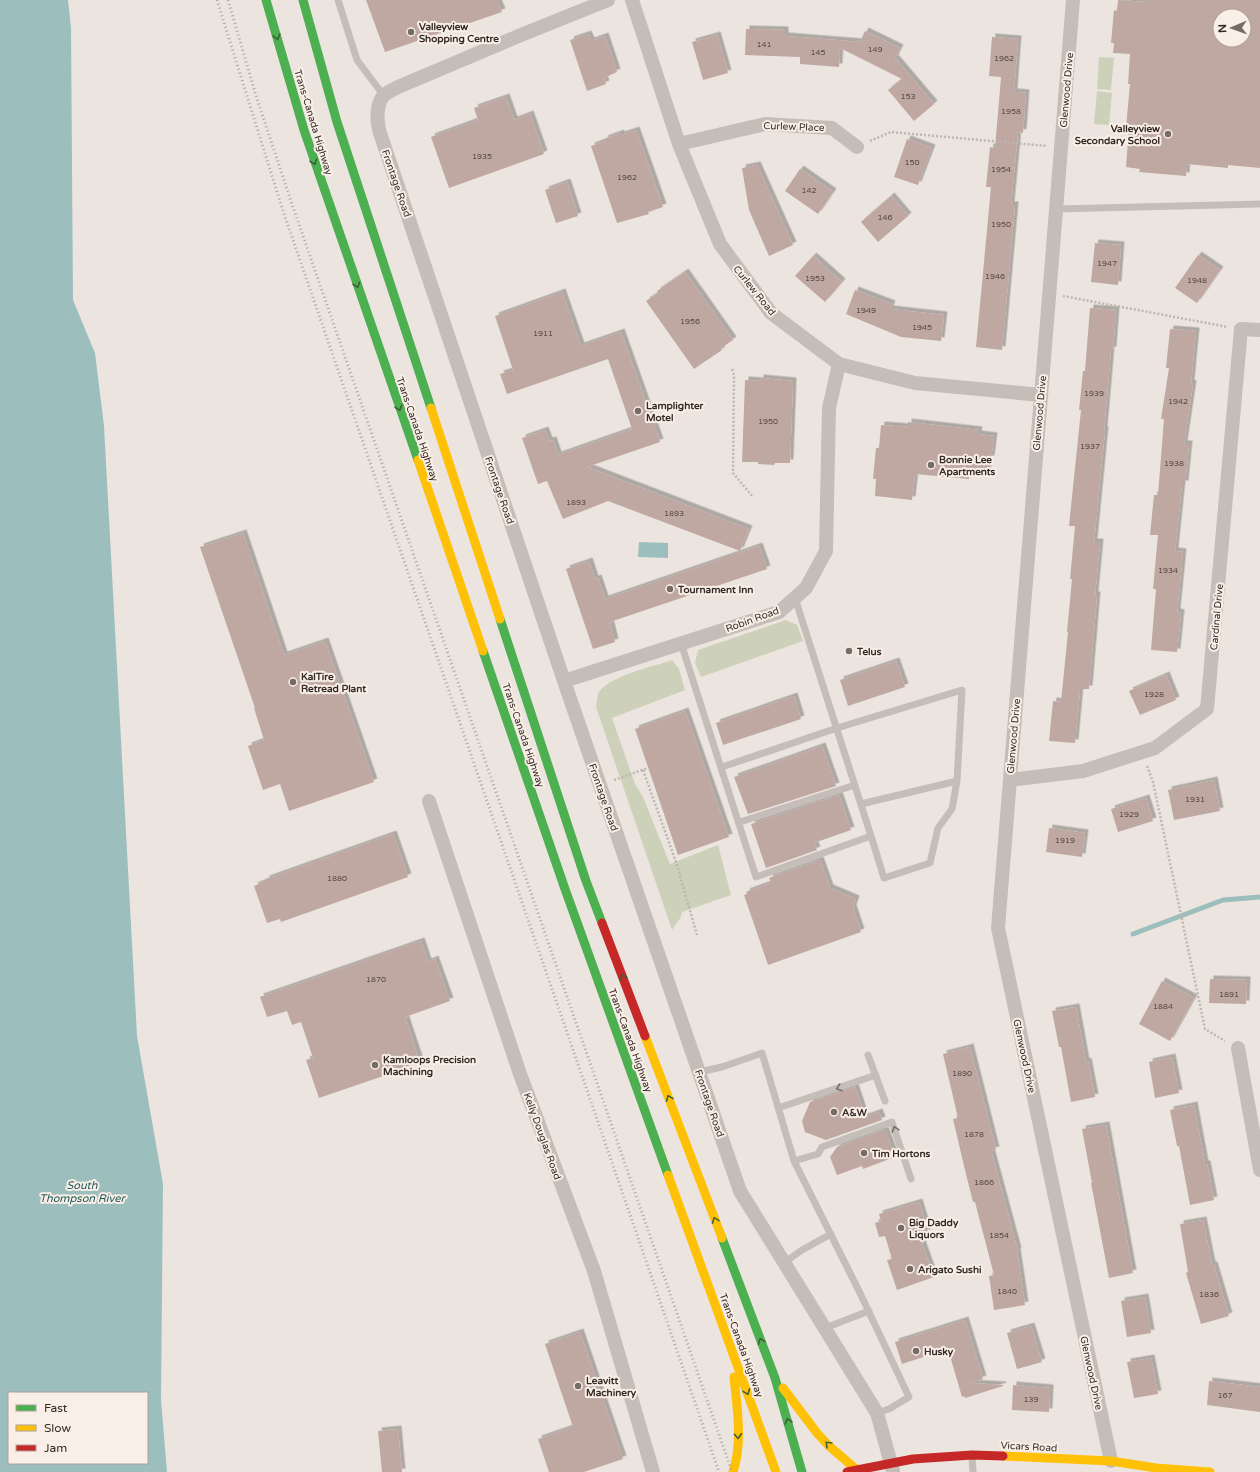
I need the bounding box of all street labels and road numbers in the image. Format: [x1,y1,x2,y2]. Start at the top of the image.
street label: Glenwood Drive [1058,52,1076,128]
street label: Trans-Canada Highway [291,68,335,177]
street label: Curlew Place [763,120,825,134]
street label: Frontage Road [379,148,413,219]
street label: Curlew Road [731,263,778,318]
street label: Trans-Canada Highway [394,375,441,484]
street label: Glenwood Drive [1031,375,1049,451]
street label: Frontage Road [482,455,516,526]
street label: Cardinal Drive [1208,583,1226,651]
street label: Robin Road [724,605,781,635]
street label: Trans-Canada Highway [500,681,547,790]
street label: Glenwood Drive [1005,698,1023,774]
street label: Frontage Road [586,762,620,833]
street label: Trans-Canada Highway [606,987,655,1095]
street label: Glenwood Drive [1010,1018,1038,1095]
street label: Frontage Road [692,1068,726,1139]
street label: Kelly Douglas Road [521,1091,563,1182]
street label: Trans-Canada Highway [717,1292,766,1400]
street label: Glenwood Drive [1077,1335,1105,1412]
street label: Vicars Road [1000,1440,1058,1454]

